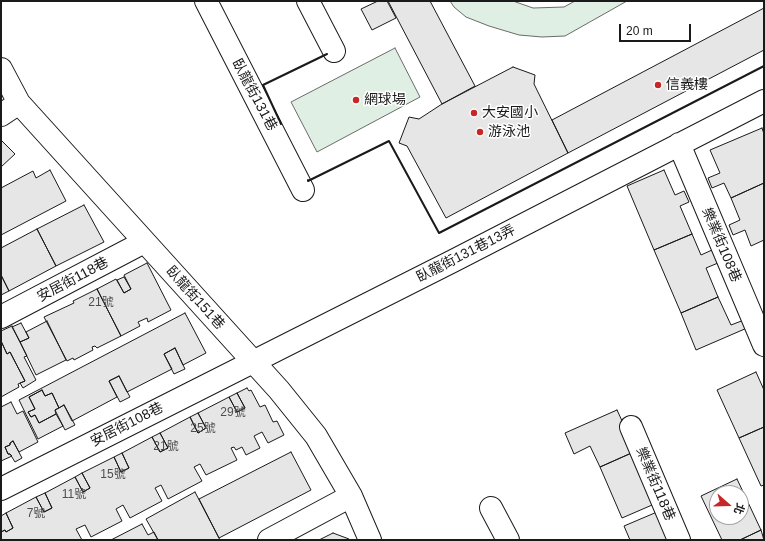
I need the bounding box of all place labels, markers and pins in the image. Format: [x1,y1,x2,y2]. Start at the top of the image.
place label: 信義樓 [666,77,708,93]
marker: 信義樓 [653,80,663,90]
place label: 網球場 [364,92,406,108]
marker: 網球場 [351,95,361,105]
place label: 大安國小 [482,105,538,121]
marker: 大安國小 [469,108,479,118]
place label: 游泳池 [488,124,530,140]
marker: 游泳池 [475,127,485,137]

